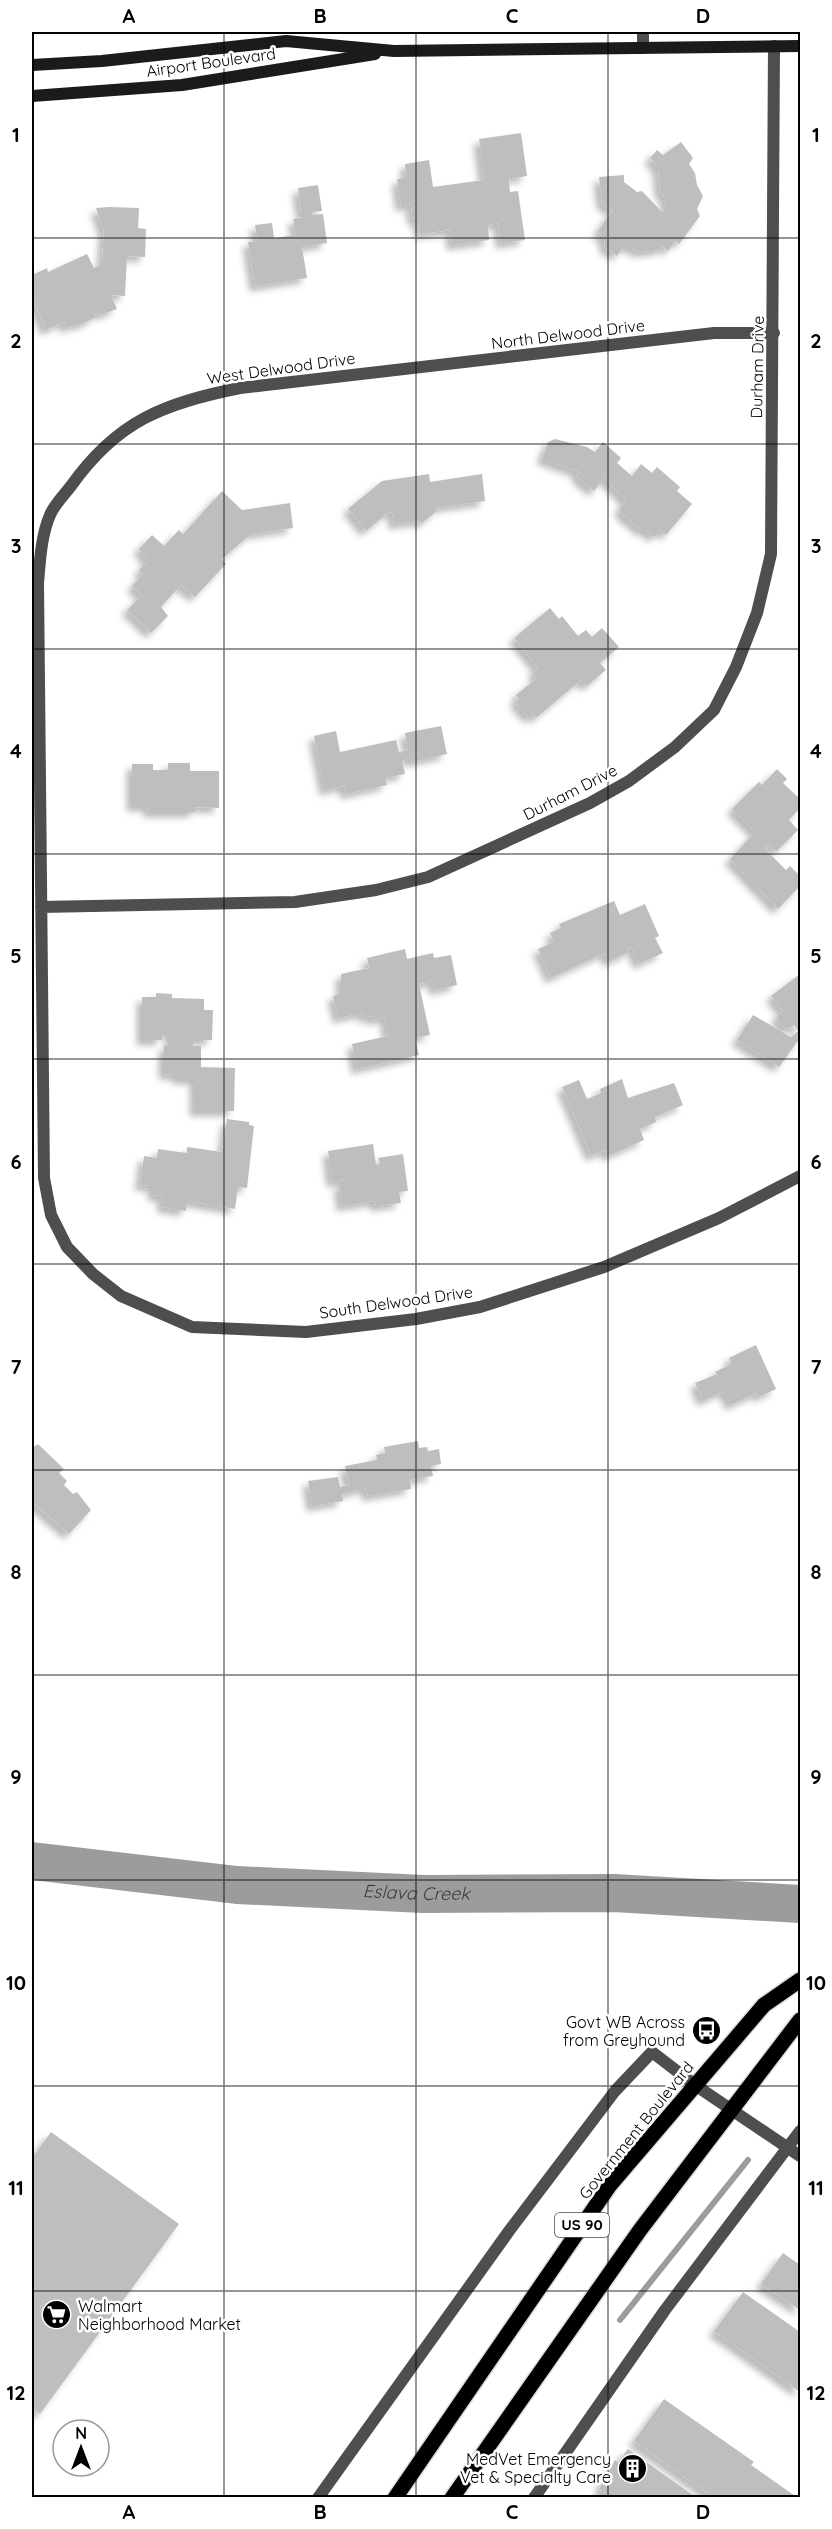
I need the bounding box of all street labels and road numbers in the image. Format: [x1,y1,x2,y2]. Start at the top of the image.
street label: Airport Boulevard [145,43,277,81]
street label: North Delwood Drive [490,315,646,353]
street label: Durham Drive [746,315,768,419]
street label: West Delwood Drive [206,348,356,388]
street label: Durham Drive [520,760,620,824]
street label: South Delwood Drive [318,1281,474,1323]
street label: Government Boulevard [574,2057,698,2203]
road number: US 90 [555,2213,609,2237]

